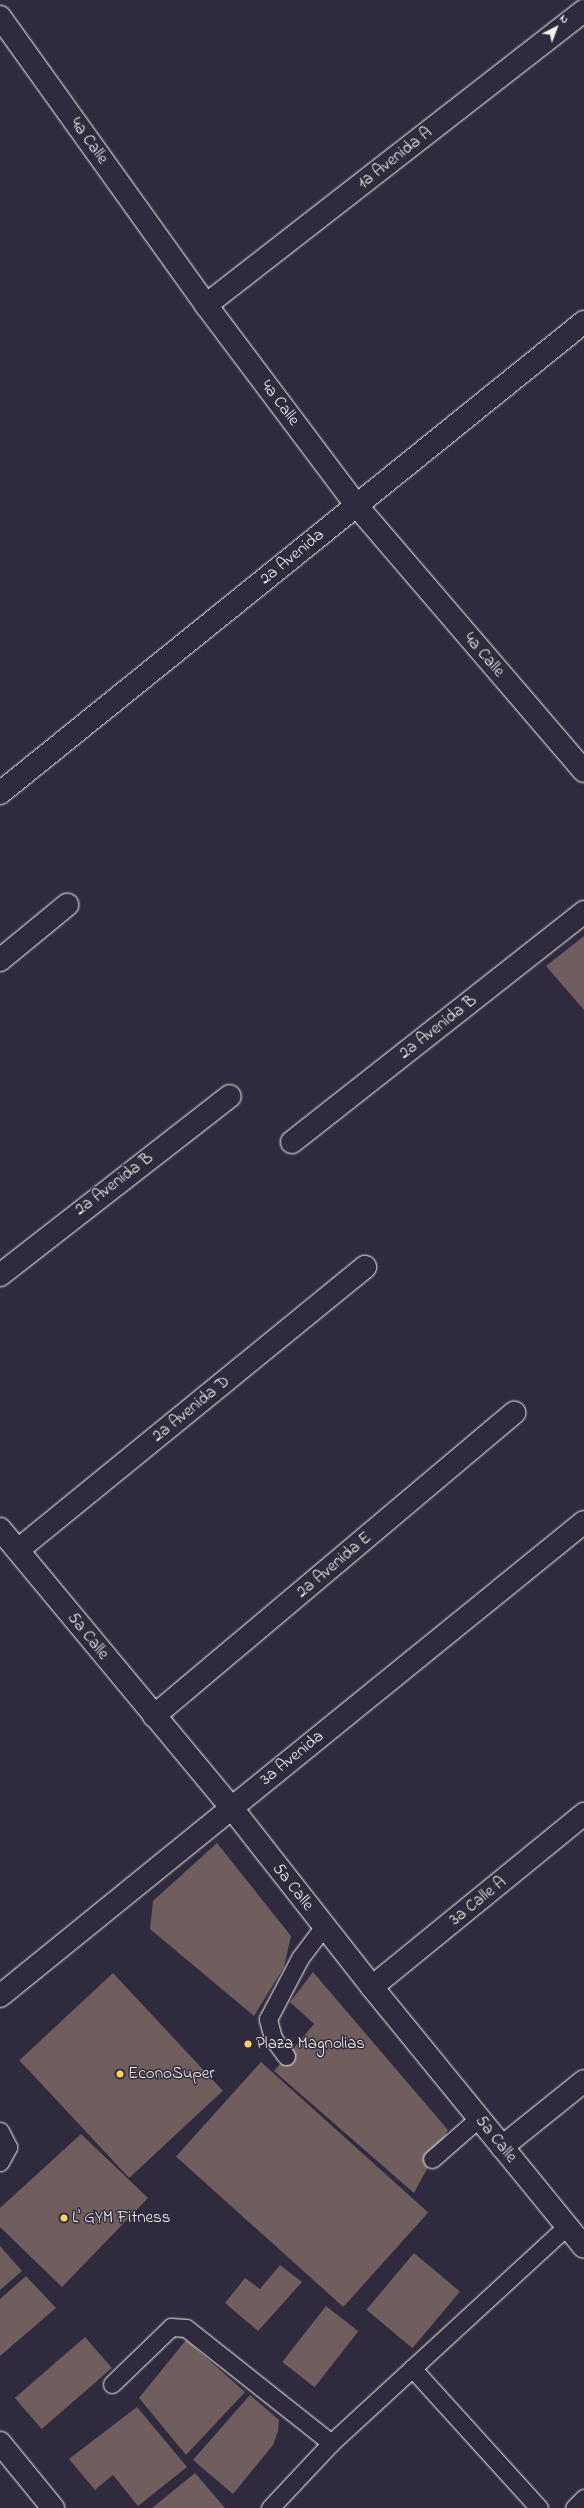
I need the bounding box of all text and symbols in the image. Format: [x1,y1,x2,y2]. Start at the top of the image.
north arrow [536,8,576,48]
text: N [556,11,572,28]
street label: 4a Calle [65,114,113,168]
street label: 1a Avenida A [354,123,436,193]
street label: 4a Calle [256,376,304,430]
street label: 2a Avenida [256,525,328,589]
street label: 4a Calle [459,629,509,681]
street label: 2a Avenida B [395,990,481,1064]
street label: 2a Avenida B [71,1148,157,1220]
street label: 2a Avenida D [148,1372,234,1446]
street label: 2a Avenida E [292,1528,376,1602]
street label: 5a Calle [63,1608,113,1664]
street label: 3a Avenida [256,1726,328,1790]
street label: 5a Calle [268,1859,318,1915]
street label: 3a Calle A [446,1872,510,1930]
place label: Plaza Magnolias [256,2034,365,2054]
marker: Plaza Magnolias [243,2039,253,2049]
place label: EconoSuper [128,2064,215,2084]
marker: EconoSuper [115,2069,125,2079]
street label: 5a Calle [471,2111,521,2167]
place label: L' GYM Fitness [72,2208,170,2228]
marker: L' GYM Fitness [59,2213,69,2223]

